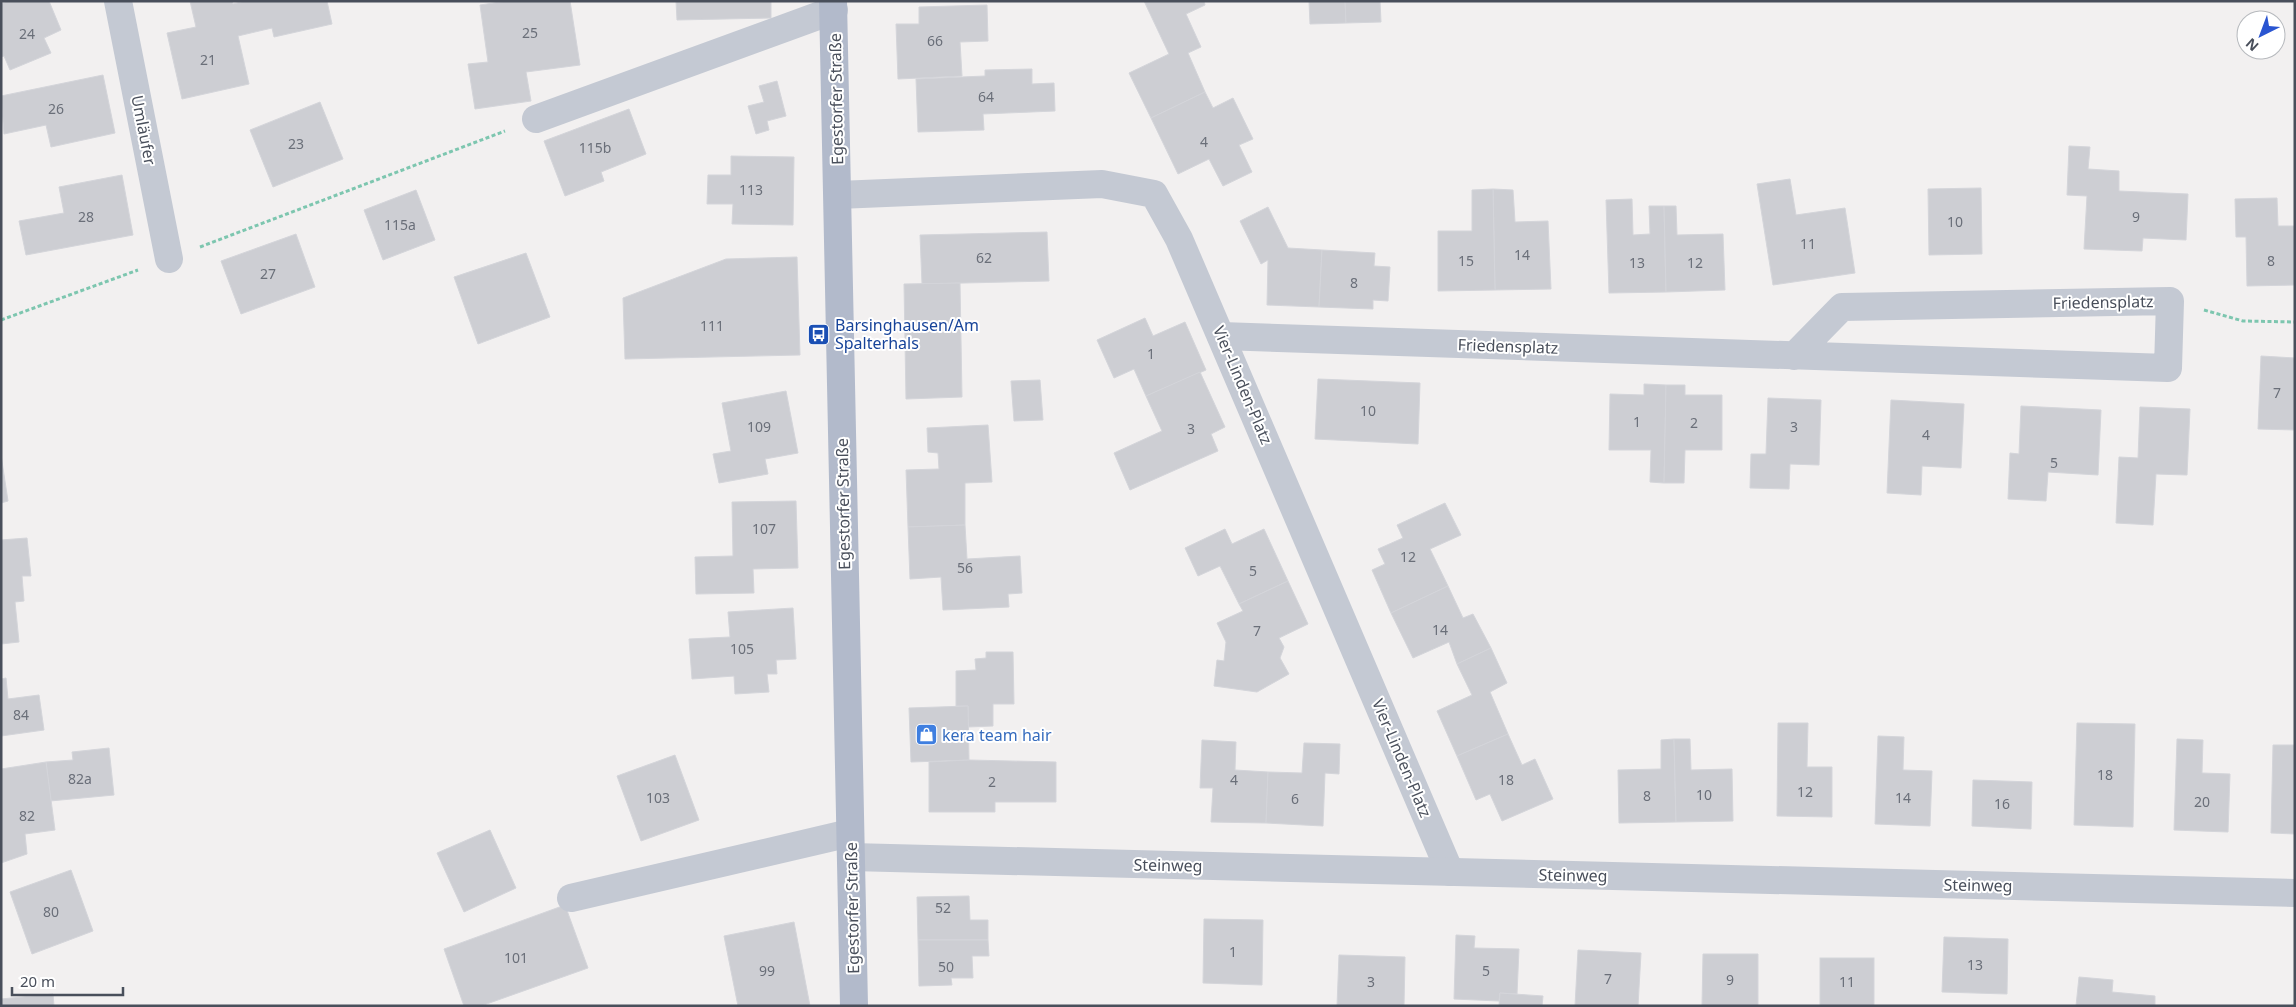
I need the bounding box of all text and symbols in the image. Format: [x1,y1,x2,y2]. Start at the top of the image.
north arrow [2236,10,2286,60]
house number: 25 [522,23,538,42]
house number: 24 [19,24,35,43]
house number: 66 [927,31,943,50]
street label: Egestorfer Straße [824,33,848,165]
text: N [2241,34,2263,56]
house number: 21 [200,50,216,69]
house number: 64 [978,87,994,106]
street label: Umläufer [126,93,162,167]
house number: 26 [48,99,64,118]
house number: 4 [1200,132,1208,151]
house number: 23 [288,134,304,153]
house number: 115b [579,138,611,157]
house number: 113 [739,180,763,199]
house number: 28 [78,207,94,226]
house number: 9 [2132,207,2140,226]
house number: 10 [1947,212,1963,231]
house number: 115a [384,215,416,234]
house number: 11 [1800,234,1816,253]
house number: 14 [1514,245,1530,264]
house number: 62 [976,248,992,267]
house number: 15 [1458,251,1474,270]
house number: 8 [2267,251,2275,270]
house number: 13 [1629,253,1645,272]
house number: 12 [1687,253,1703,272]
house number: 27 [260,264,276,283]
house number: 8 [1350,273,1358,292]
street label: Friedensplatz [2052,290,2154,314]
place label: Barsinghausen/Am Spalterhals [835,314,979,354]
house number: 111 [700,316,724,335]
bus stop icon: Barsinghausen/Am Spalterhals [807,322,831,346]
street label: Vier-Linden-Platz [1208,322,1278,448]
street label: Friedensplatz [1457,333,1559,359]
house number: 1 [1147,344,1155,363]
house number: 7 [2273,383,2281,402]
house number: 10 [1360,401,1376,420]
house number: 1 [1633,412,1641,431]
house number: 2 [1690,413,1698,432]
house number: 109 [747,417,771,436]
house number: 3 [1790,417,1798,436]
house number: 3 [1187,419,1195,438]
house number: 4 [1922,425,1930,444]
street label: Egestorfer Straße [831,438,855,570]
house number: 5 [2050,453,2058,472]
house number: 107 [752,519,776,538]
house number: 12 [1400,547,1416,566]
house number: 56 [957,558,973,577]
house number: 5 [1249,561,1257,580]
house number: 14 [1432,620,1448,639]
house number: 7 [1253,621,1261,640]
house number: 105 [730,639,754,658]
street label: Vier-Linden-Platz [1367,695,1437,821]
house number: 84 [13,705,29,724]
shop icon: kera team hair [914,723,938,747]
place label: kera team hair [942,724,1052,746]
house number: 18 [2097,765,2113,784]
house number: 82a [68,769,92,788]
house number: 4 [1230,770,1238,789]
house number: 18 [1498,770,1514,789]
house number: 2 [988,772,996,791]
house number: 12 [1797,782,1813,801]
house number: 10 [1696,785,1712,804]
house number: 8 [1643,786,1651,805]
house number: 103 [646,788,670,807]
house number: 14 [1895,788,1911,807]
house number: 6 [1291,789,1299,808]
house number: 20 [2194,792,2210,811]
house number: 16 [1994,794,2010,813]
house number: 82 [19,806,35,825]
street label: Egestorfer Straße [840,842,864,974]
street label: Steinweg [1133,853,1203,877]
street label: Steinweg [1538,863,1608,887]
street label: Steinweg [1943,873,2013,897]
house number: 52 [935,898,951,917]
house number: 80 [43,902,59,921]
house number: 1 [1229,942,1237,961]
house number: 101 [504,948,528,967]
house number: 13 [1967,955,1983,974]
house number: 50 [938,957,954,976]
house number: 99 [759,961,775,980]
house number: 5 [1482,961,1490,980]
scale bar [12,964,124,996]
house number: 7 [1604,969,1612,988]
house number: 9 [1726,970,1734,989]
text: 20 m [20,971,55,991]
house number: 3 [1367,972,1375,991]
house number: 11 [1839,972,1855,991]

